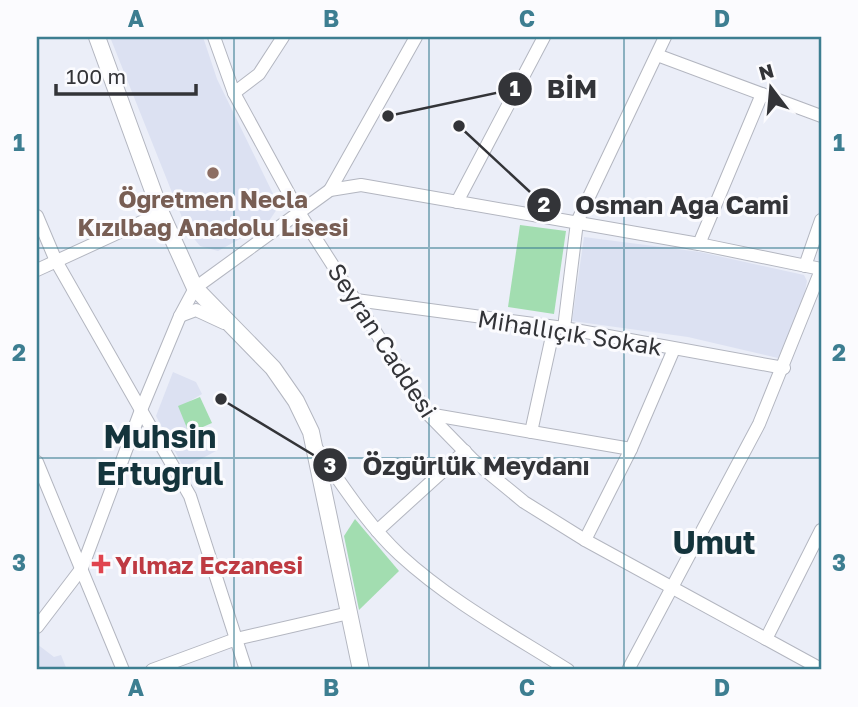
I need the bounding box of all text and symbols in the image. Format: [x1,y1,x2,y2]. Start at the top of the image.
text: A [128,4,145,32]
text: B [323,4,339,32]
text: C [519,4,535,32]
text: D [714,4,730,32]
scale bar [56,52,196,96]
north arrow [736,52,806,122]
text: N [756,58,776,84]
text: 100 m [66,63,126,89]
callout: BİM [498,65,611,112]
text: BİM [547,73,597,104]
text: 1 [510,75,521,101]
text: 1 [13,128,25,156]
text: 1 [833,128,845,156]
marker: Öğretmen Necla Kızılbağ Anadolu Lisesi [205,165,221,181]
callout: Osman Ağa Cami [527,181,803,228]
place label: Öğretmen Necla Kızılbağ Anadolu Lisesi [77,184,349,241]
text: Osman Ağa Cami [575,189,789,220]
text: 2 [538,191,551,217]
street label: Seyran Caddesi [322,257,444,423]
street label: Mihallıçık Sokak [476,303,664,361]
text: 2 [12,338,26,366]
text: 2 [832,338,846,366]
district label: Muhsin Ertuğrul [97,417,224,492]
callout: Özgürlük Meydanı [313,442,603,489]
text: Özgürlük Meydanı [362,450,590,481]
text: 3 [324,452,336,478]
district label: Umut [672,523,756,561]
text: 3 [12,548,26,576]
text: 3 [832,548,846,576]
place label: Yılmaz Eczanesi [115,550,303,579]
marker: Yılmaz Eczanesi [93,556,109,572]
text: A [128,673,145,701]
text: B [323,673,339,701]
text: C [519,673,535,701]
text: D [714,673,730,701]

